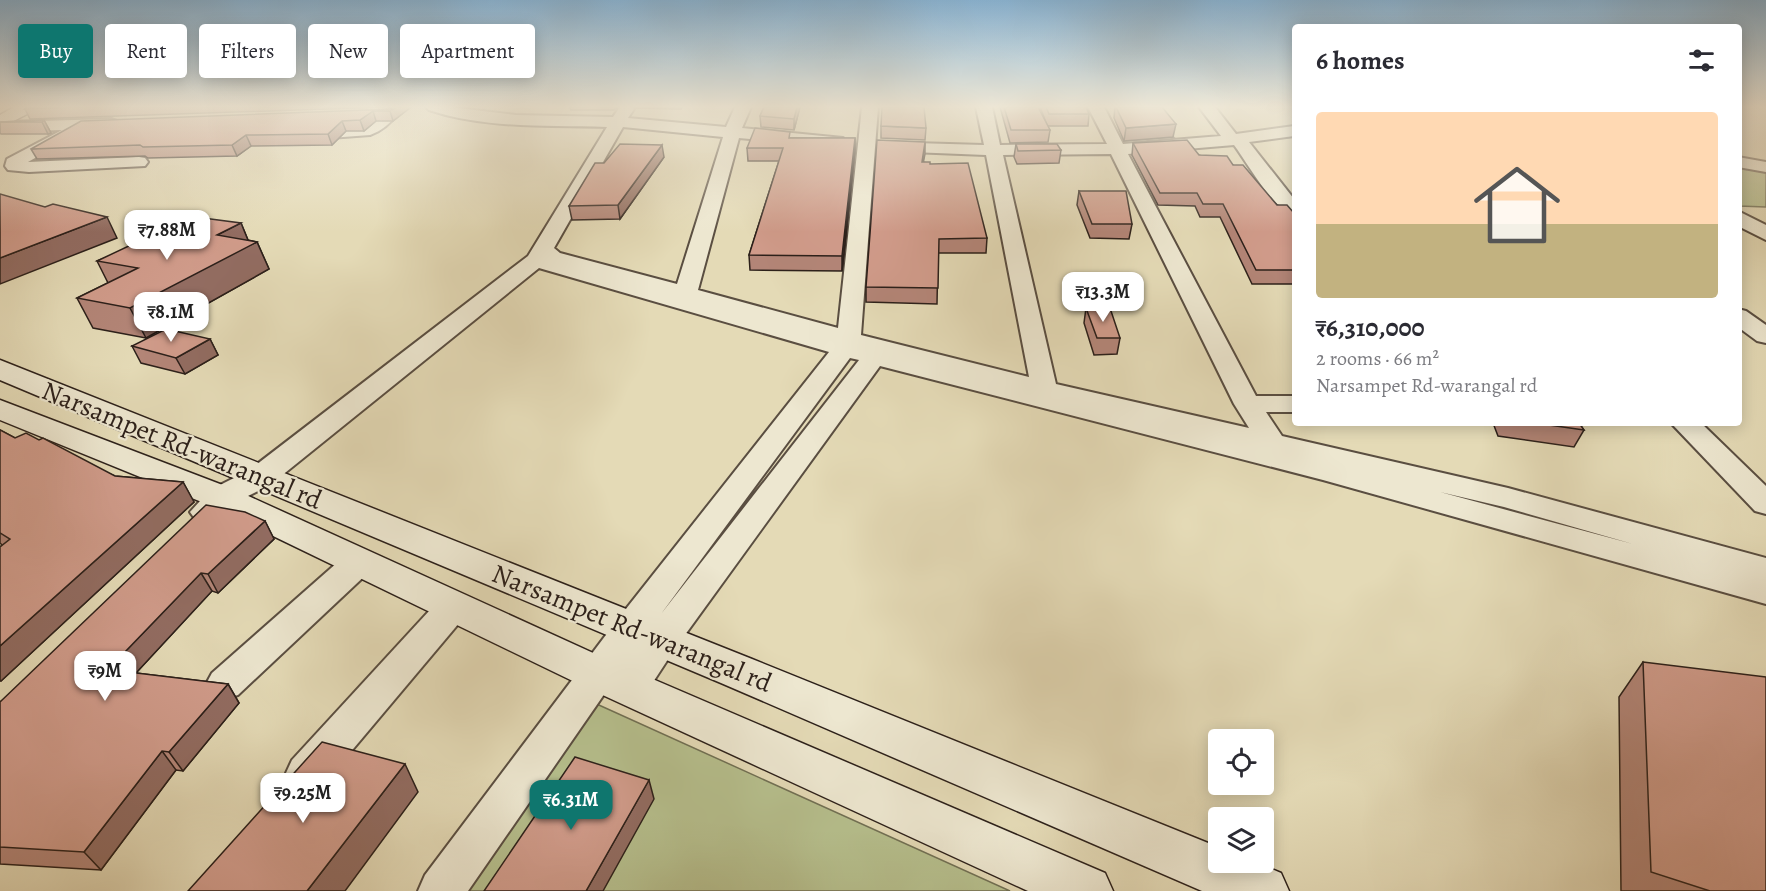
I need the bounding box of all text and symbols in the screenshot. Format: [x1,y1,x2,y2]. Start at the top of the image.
chip: Buy [18,24,93,78]
chip: Rent [105,24,187,78]
chip: Filters [199,24,296,78]
chip: New [308,24,388,78]
chip: Apartment [400,24,535,78]
text: 6 homes [1316,43,1405,78]
icon: filters [1685,44,1718,77]
icon: home [1463,151,1571,259]
pin: ₹7.88M [118,210,216,261]
text: ₹7.88M [138,216,196,243]
pin: ₹13.3M [1054,272,1152,323]
text: ₹13.3M [1076,278,1130,305]
pin: ₹8.1M [129,292,213,343]
text: ₹8.1M [148,298,194,325]
text: ₹6,310,000 [1316,310,1425,345]
text: 2 rooms · 66 m² [1316,345,1439,372]
street label: Narsampet Rd-warangal rd [37,372,328,518]
text: Narsampet Rd-warangal rd [1316,372,1538,399]
street label: Narsampet Rd-warangal rd [487,555,778,701]
pin: ₹9M [76,651,134,702]
text: ₹9M [88,657,122,684]
map controls [1208,729,1274,873]
button: locate [1208,729,1274,795]
pin: ₹9.25M [254,773,352,824]
text: ₹9.25M [274,779,332,806]
pin: ₹6.31M [522,780,620,831]
text: ₹6.31M [544,786,598,813]
button: layers [1208,807,1274,873]

